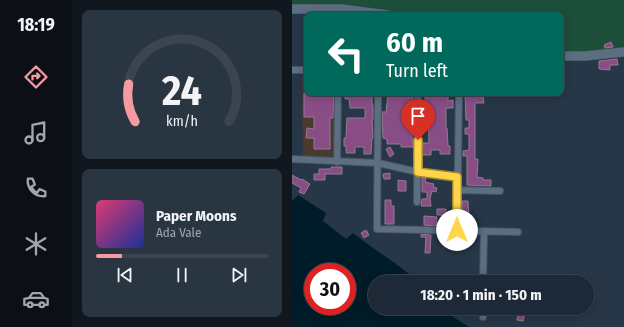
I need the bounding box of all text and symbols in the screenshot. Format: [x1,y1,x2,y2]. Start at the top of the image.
text: 18:19 [17,14,55,36]
text: 60 m [386,26,443,59]
icon: left [320,28,372,80]
text: Turn left [386,60,448,82]
icon: directions [22,63,50,91]
text: 24 [161,66,202,116]
pin [401,99,435,140]
icon: arrive [407,105,429,127]
text: km/h [166,113,198,130]
icon: music [22,119,50,147]
icon: phone [22,174,50,202]
text: Paper Moons [156,207,237,225]
position arrow [436,209,478,251]
text: Ada Vale [156,225,201,240]
icon: climate [22,230,50,258]
speed limit sign: 30 [304,263,356,315]
icon: previous [114,264,136,286]
icon: pause [171,264,193,286]
icon: next [228,264,250,286]
icon: car [22,285,50,313]
text: 18:20 · 1 min · 150 m [420,286,542,304]

